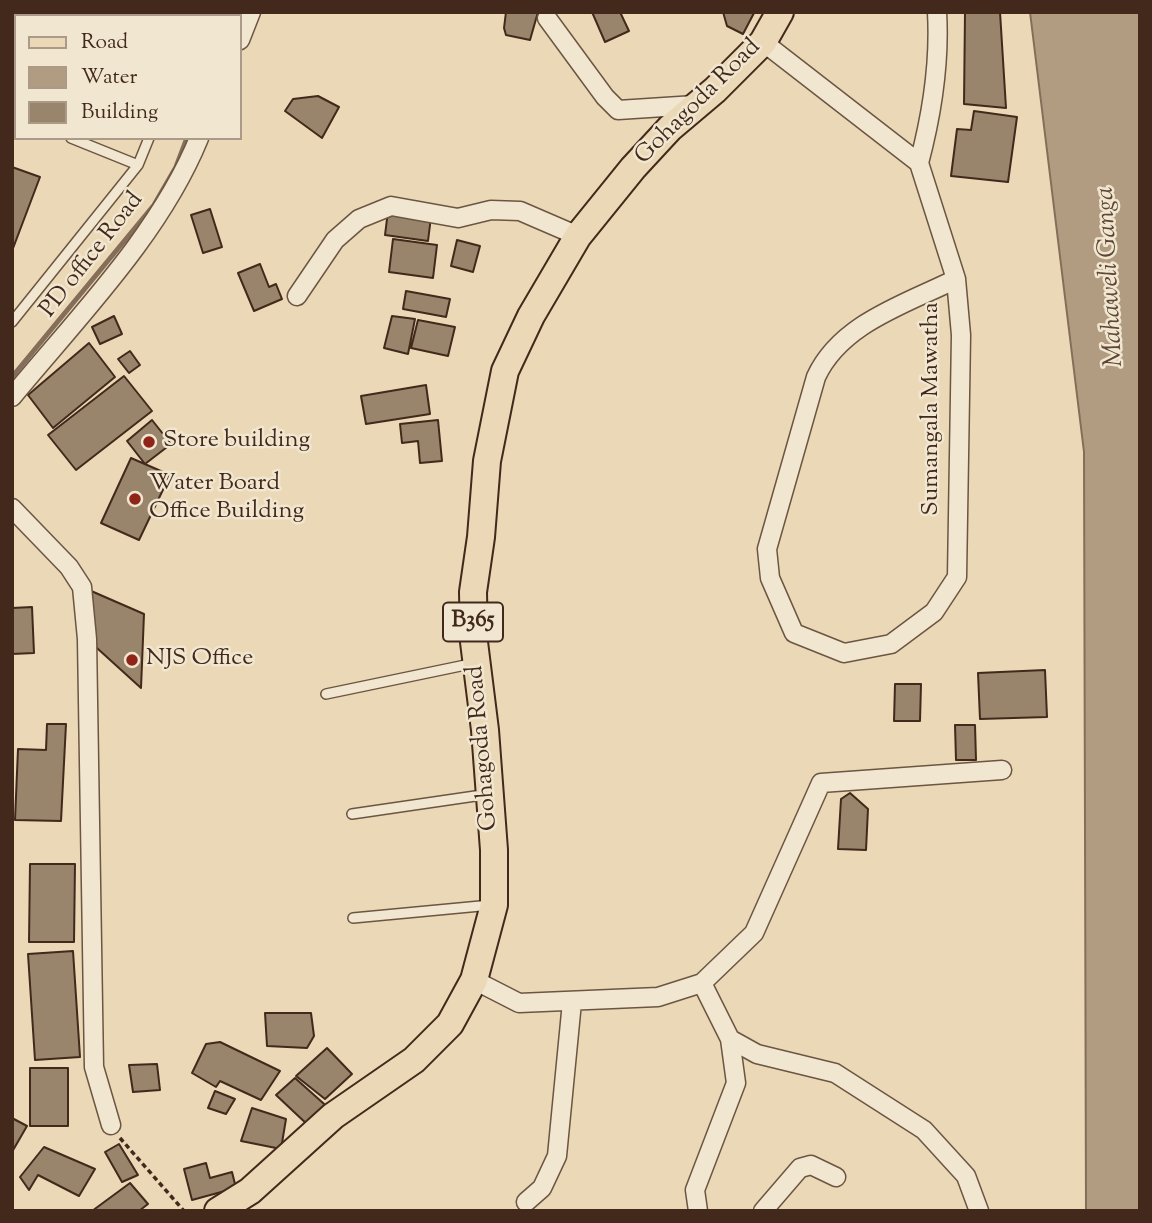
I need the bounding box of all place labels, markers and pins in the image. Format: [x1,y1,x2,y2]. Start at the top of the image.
place label: Store building [163,428,310,456]
marker: Store building [141,434,157,450]
place label: Water Board Office Building [149,471,304,527]
marker: Water Board Office Building [127,491,143,507]
place label: NJS Office [146,646,253,674]
marker: NJS Office [124,652,140,668]

